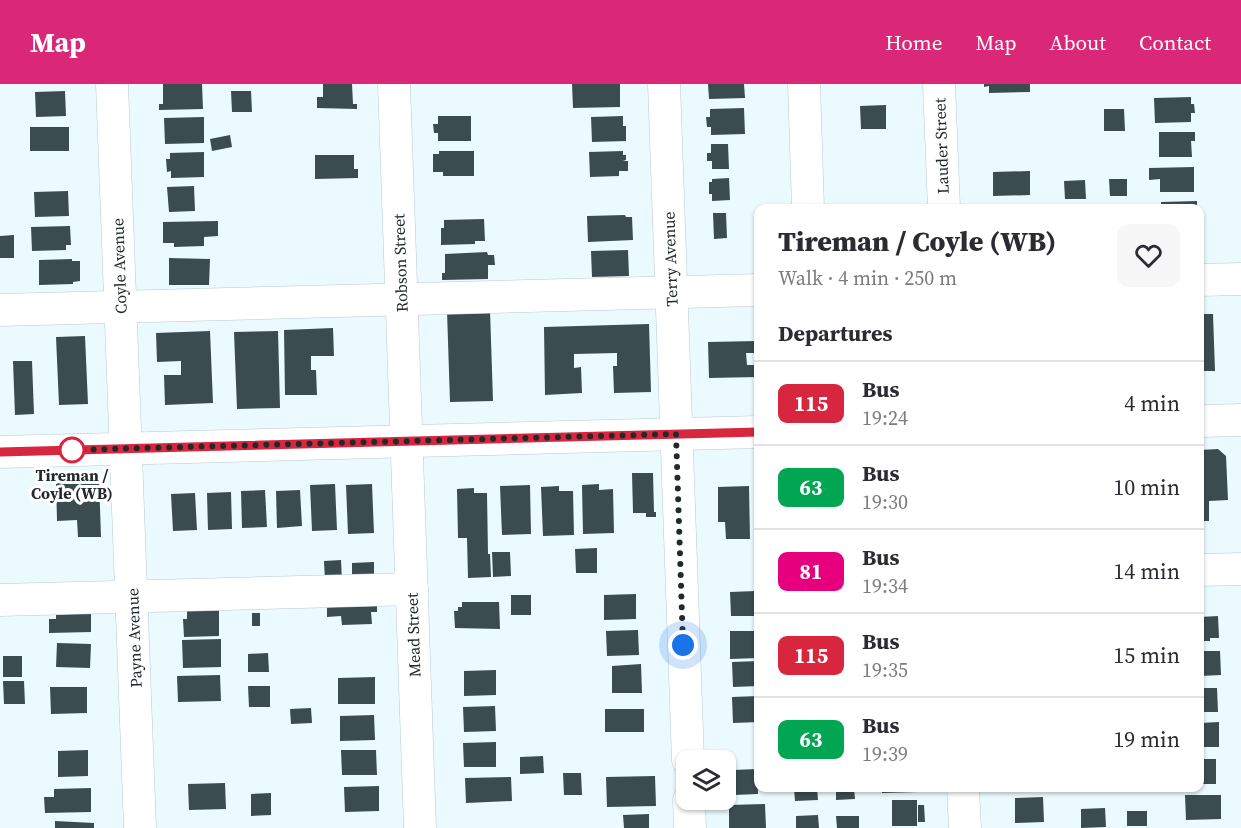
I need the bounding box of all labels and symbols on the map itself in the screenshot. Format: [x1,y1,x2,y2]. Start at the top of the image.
street label: Lauder Street [928,97,954,194]
street label: Terry Avenue [657,211,683,307]
street label: Robson Street [387,213,413,313]
street label: Coyle Avenue [106,218,132,314]
marker: Tireman / Coyle (WB) [59,437,85,463]
place label: Tireman / Coyle (WB) [31,464,113,504]
street label: Payne Avenue [121,588,147,688]
street label: Mead Street [401,592,425,678]
your location [668,630,698,660]

